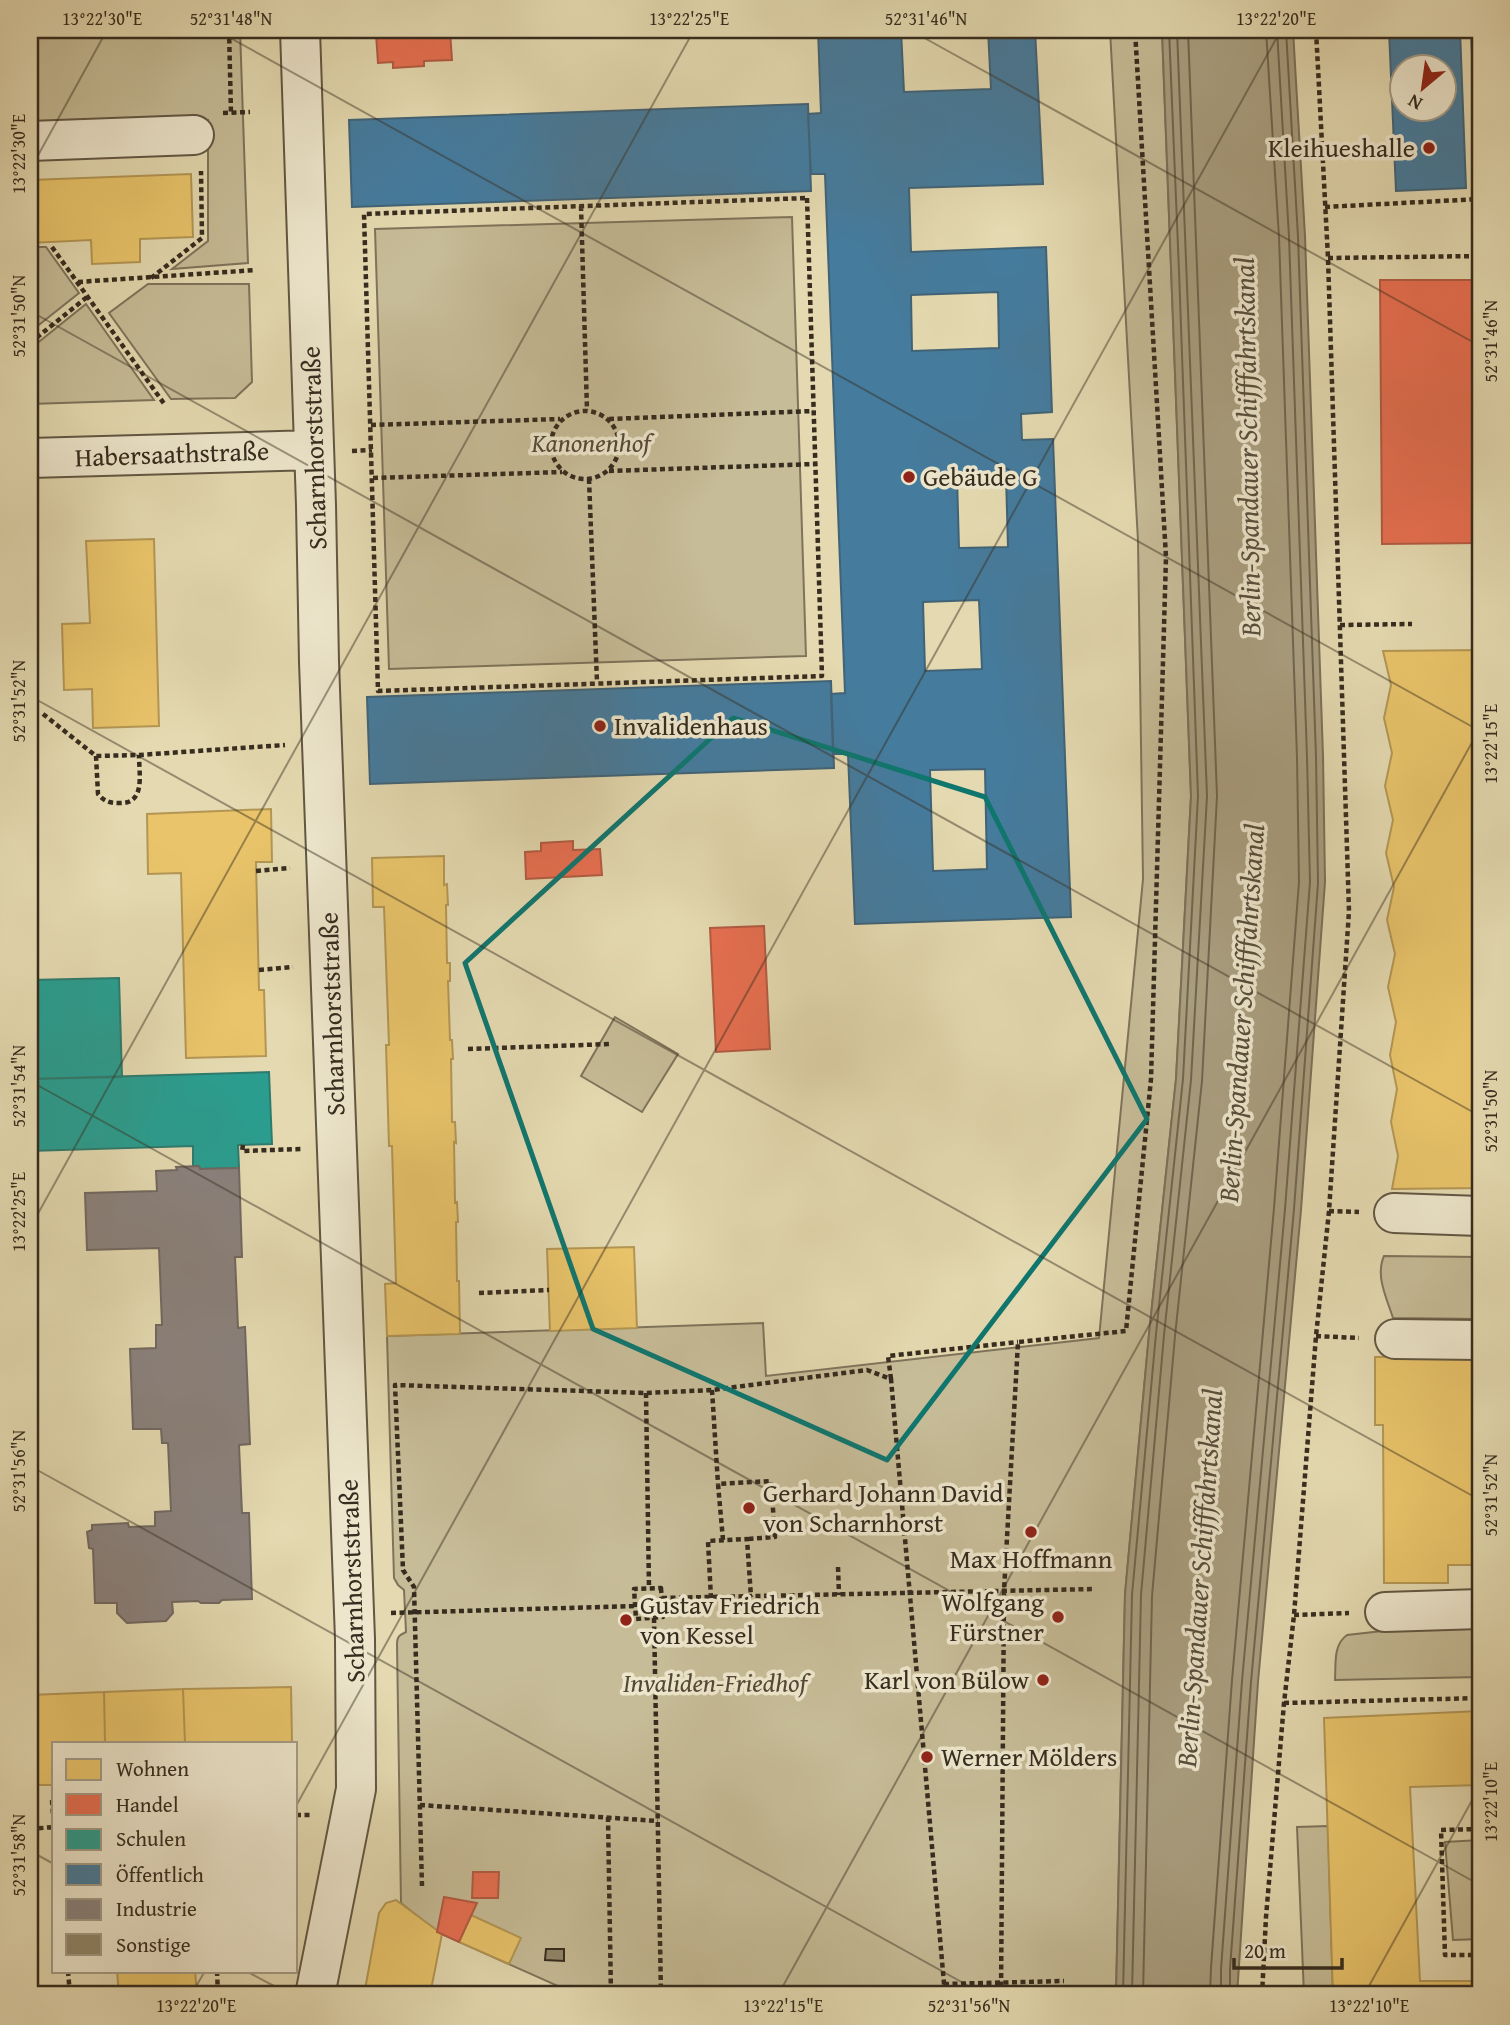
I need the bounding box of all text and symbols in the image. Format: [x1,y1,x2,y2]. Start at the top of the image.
text: 13°22'30"E [62,5,142,32]
text: 52°31'48"N [190,5,273,32]
text: 13°22'25"E [649,5,729,32]
text: 52°31'46"N [885,5,968,32]
text: 13°22'20"E [1236,5,1316,32]
north arrow [1388,52,1458,122]
text: N [1402,87,1427,118]
text: 13°22'30"E [5,114,32,194]
place label: Kleihueshalle [1268,128,1415,167]
marker: Kleihueshalle [1421,140,1437,156]
water label: Berlin-Spandauer Schifffahrtskanal [1223,257,1270,638]
text: 52°31'50"N [5,274,32,357]
text: 52°31'46"N [1477,299,1504,382]
street label: Scharnhorststraße [290,345,337,551]
park label: Kanonenhof [530,423,655,462]
street label: Habersaathstraße [74,431,270,476]
place label: Gebäude G [923,457,1037,496]
marker: Gebäude G [901,469,917,485]
text: 52°31'52"N [5,659,32,742]
text: 13°22'15"E [1477,704,1504,784]
place label: Invalidenhaus [614,706,768,745]
marker: Invalidenhaus [592,718,608,734]
water label: Berlin-Spandauer Schifffahrtskanal [1207,822,1274,1205]
street label: Scharnhorststraße [308,911,355,1117]
text: 52°31'54"N [5,1044,32,1127]
text: 52°31'50"N [1477,1069,1504,1152]
text: 13°22'25"E [5,1172,32,1252]
water label: Berlin-Spandauer Schifffahrtskanal [1165,1387,1232,1770]
text: 52°31'56"N [5,1429,32,1512]
text: 52°31'52"N [1477,1453,1504,1536]
place label: Gerhard Johann David von Scharnhorst [763,1473,1003,1542]
street label: Scharnhorststraße [328,1478,375,1684]
marker: Gerhard Johann David von Scharnhorst [741,1500,757,1516]
marker: Max Hoffmann [1023,1524,1039,1540]
place label: Max Hoffmann [950,1539,1113,1578]
place label: Wolfgang Fürstner [941,1582,1044,1651]
place label: Gustav Friedrich von Kessel [640,1585,820,1654]
marker: Wolfgang Fürstner [1050,1609,1066,1625]
marker: Gustav Friedrich von Kessel [618,1612,634,1628]
place label: Karl von Bülow [864,1660,1030,1699]
park label: Invaliden-Friedhof [623,1663,811,1702]
marker: Karl von Bülow [1035,1672,1051,1688]
place label: Werner Mölders [941,1737,1117,1776]
legend [52,1742,298,1972]
marker: Werner Mölders [919,1749,935,1765]
text: Wohnen [116,1753,189,1784]
text: 13°22'10"E [1477,1762,1504,1842]
text: Handel [116,1789,179,1820]
text: 52°31'58"N [5,1813,32,1896]
text: Schulen [116,1823,186,1854]
text: Öffentlich [116,1859,204,1890]
text: Industrie [116,1893,197,1924]
scale bar [1234,1927,1342,1971]
text: Sonstige [116,1929,191,1960]
text: 20 m [1244,1935,1286,1966]
text: 13°22'20"E [156,1992,236,2019]
text: 13°22'15"E [743,1992,823,2019]
text: 52°31'56"N [928,1992,1011,2019]
text: 13°22'10"E [1329,1992,1409,2019]

